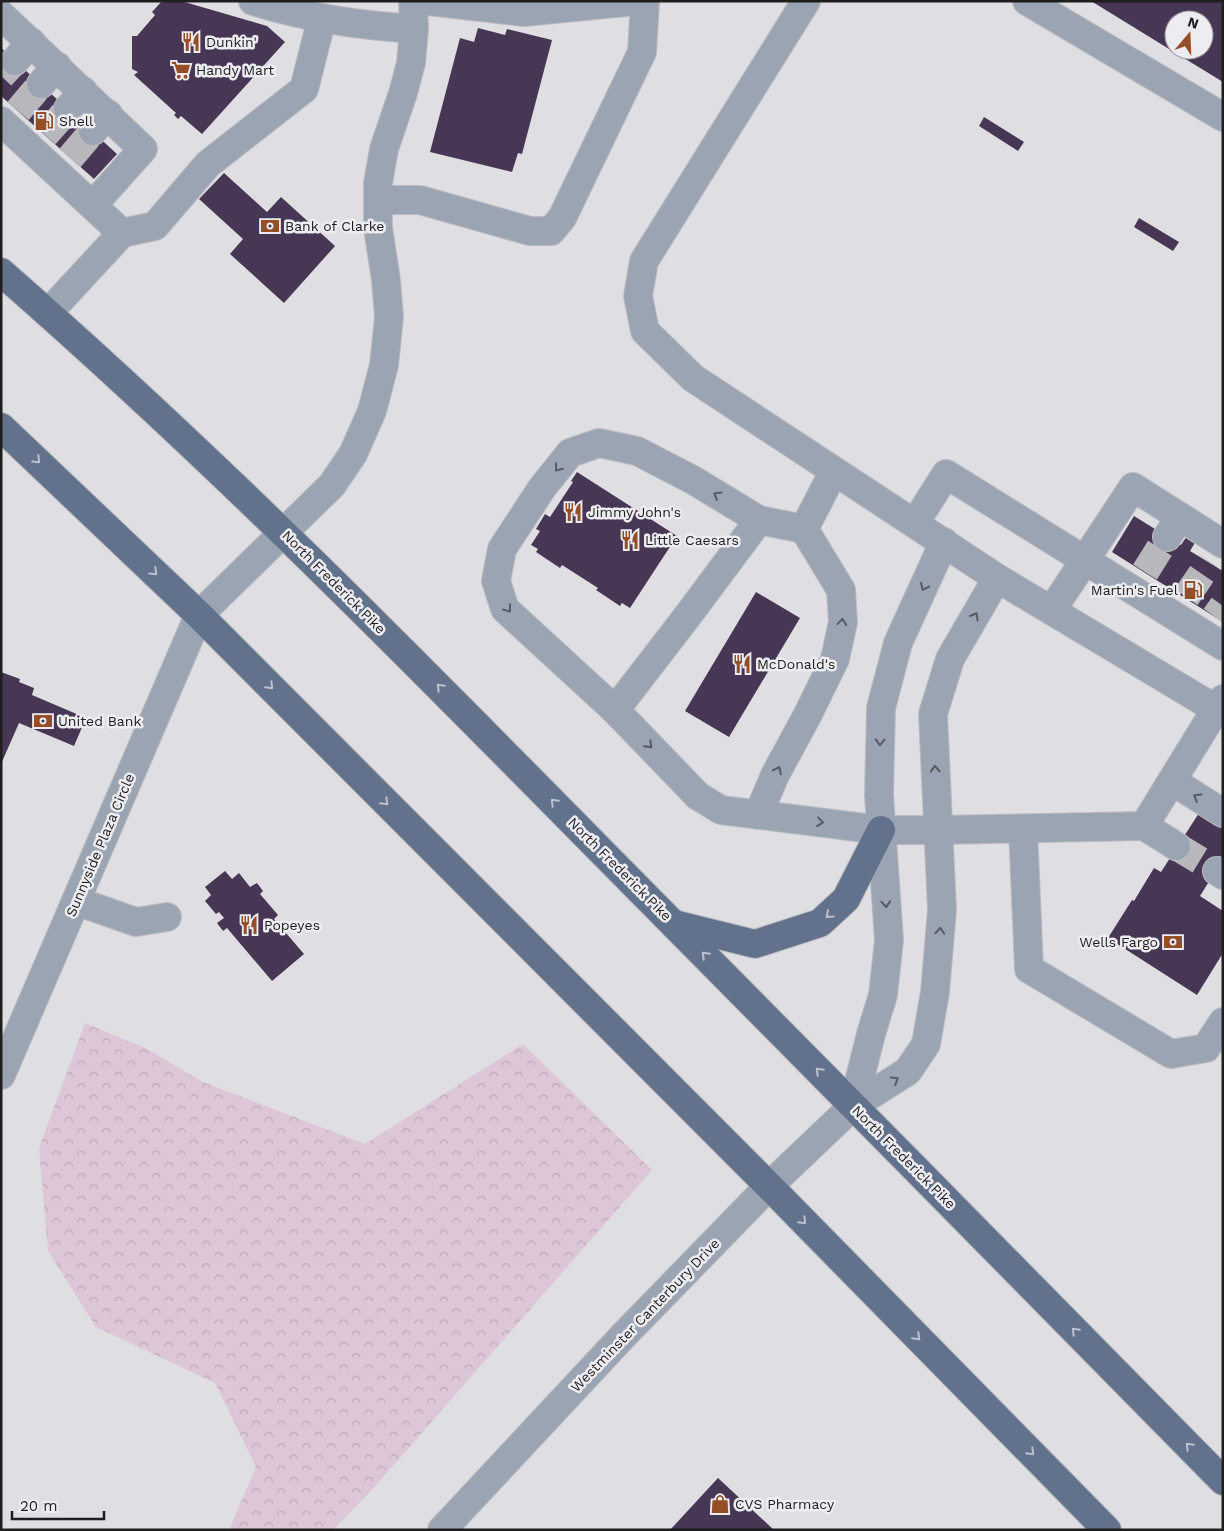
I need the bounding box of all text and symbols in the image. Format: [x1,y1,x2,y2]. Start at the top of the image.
north arrow [1164,10,1214,60]
text: N [1186,13,1201,32]
restaurant icon: Dunkin' [180,31,202,53]
place label: Dunkin' [206,34,257,50]
supermarket icon: Handy Mart [170,59,192,81]
place label: Handy Mart [196,62,274,78]
fuel station icon: Shell [33,110,55,132]
place label: Shell [59,113,94,129]
bank icon: Bank of Clarke [259,215,281,237]
place label: Bank of Clarke [285,218,384,234]
one-way arrow [31,454,40,463]
one-way arrow [555,462,564,472]
one-way arrow [714,491,723,501]
restaurant icon: Jimmy John's [562,501,584,523]
place label: Jimmy John's [588,504,681,520]
street label: North Frederick Pike [279,527,389,637]
restaurant icon: Little Caesars [619,529,641,551]
place label: Little Caesars [645,532,739,548]
one-way arrow [149,566,158,575]
fuel station icon: Martin's Fuel [1182,579,1204,601]
one-way arrow [919,582,930,591]
place label: Martin's Fuel [1091,582,1179,598]
one-way arrow [502,604,511,613]
one-way arrow [969,612,979,621]
one-way arrow [836,618,847,626]
restaurant icon: McDonald's [731,653,753,675]
place label: McDonald's [757,656,835,672]
one-way arrow [264,681,273,690]
one-way arrow [437,684,446,693]
bank icon: United Bank [32,710,54,732]
place label: United Bank [58,713,141,729]
one-way arrow [875,738,886,746]
one-way arrow [643,739,652,748]
one-way arrow [930,764,941,772]
one-way arrow [772,766,782,775]
street label: Sunnyside Plaza Circle [63,771,137,919]
one-way arrow [1194,794,1203,803]
one-way arrow [379,796,388,805]
one-way arrow [551,799,560,808]
street label: North Frederick Pike [565,814,675,924]
one-way arrow [817,816,825,827]
one-way arrow [881,900,892,908]
one-way arrow [826,909,835,918]
restaurant icon: Popeyes [238,914,260,936]
place label: Popeyes [264,917,320,933]
one-way arrow [934,927,945,935]
bank icon: Wells Fargo [1162,931,1184,953]
place label: Wells Fargo [1079,934,1158,950]
one-way arrow [702,952,711,961]
one-way arrow [816,1068,825,1077]
one-way arrow [889,1076,898,1086]
street label: North Frederick Pike [849,1102,959,1212]
one-way arrow [797,1215,806,1224]
street label: Westminster Canterbury Drive [567,1235,723,1395]
one-way arrow [1072,1327,1081,1336]
one-way arrow [911,1331,920,1340]
one-way arrow [1185,1443,1194,1452]
one-way arrow [1025,1447,1034,1456]
scale bar [12,1488,105,1520]
shop icon: CVS Pharmacy [709,1493,731,1515]
place label: CVS Pharmacy [735,1496,835,1512]
text: 20 m [20,1497,58,1515]

